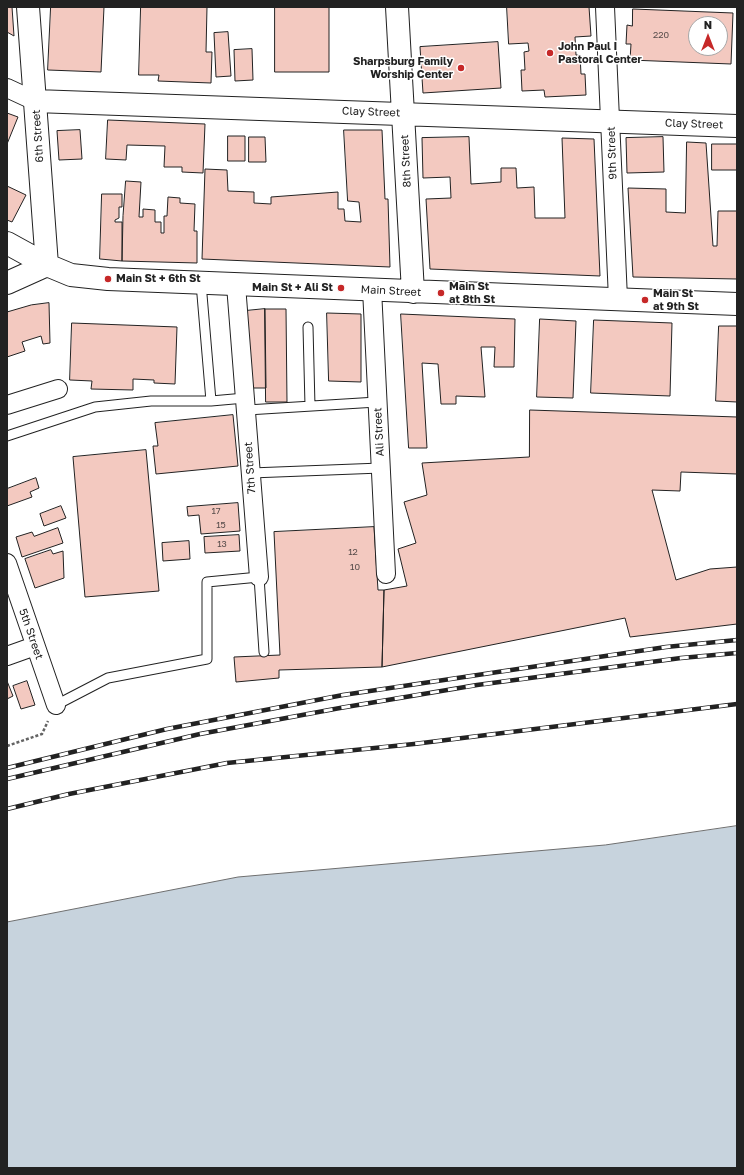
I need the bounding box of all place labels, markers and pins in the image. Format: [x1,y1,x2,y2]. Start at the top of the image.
place label: John Paul I Pastoral Center [558,40,642,66]
marker: John Paul I Pastoral Center [545,48,555,58]
place label: Sharpsburg Family Worship Center [353,55,453,81]
marker: Sharpsburg Family Worship Center [456,63,466,73]
place label: Main St + 6th St [116,272,201,286]
marker: Main St + 6th St [103,274,113,284]
place label: Main St at 8th St [449,280,495,306]
place label: Main St + Ali St [252,281,333,295]
marker: Main St + Ali St [336,283,346,293]
place label: Main St at 9th St [653,287,699,313]
marker: Main St at 8th St [436,288,446,298]
marker: Main St at 9th St [640,295,650,305]

